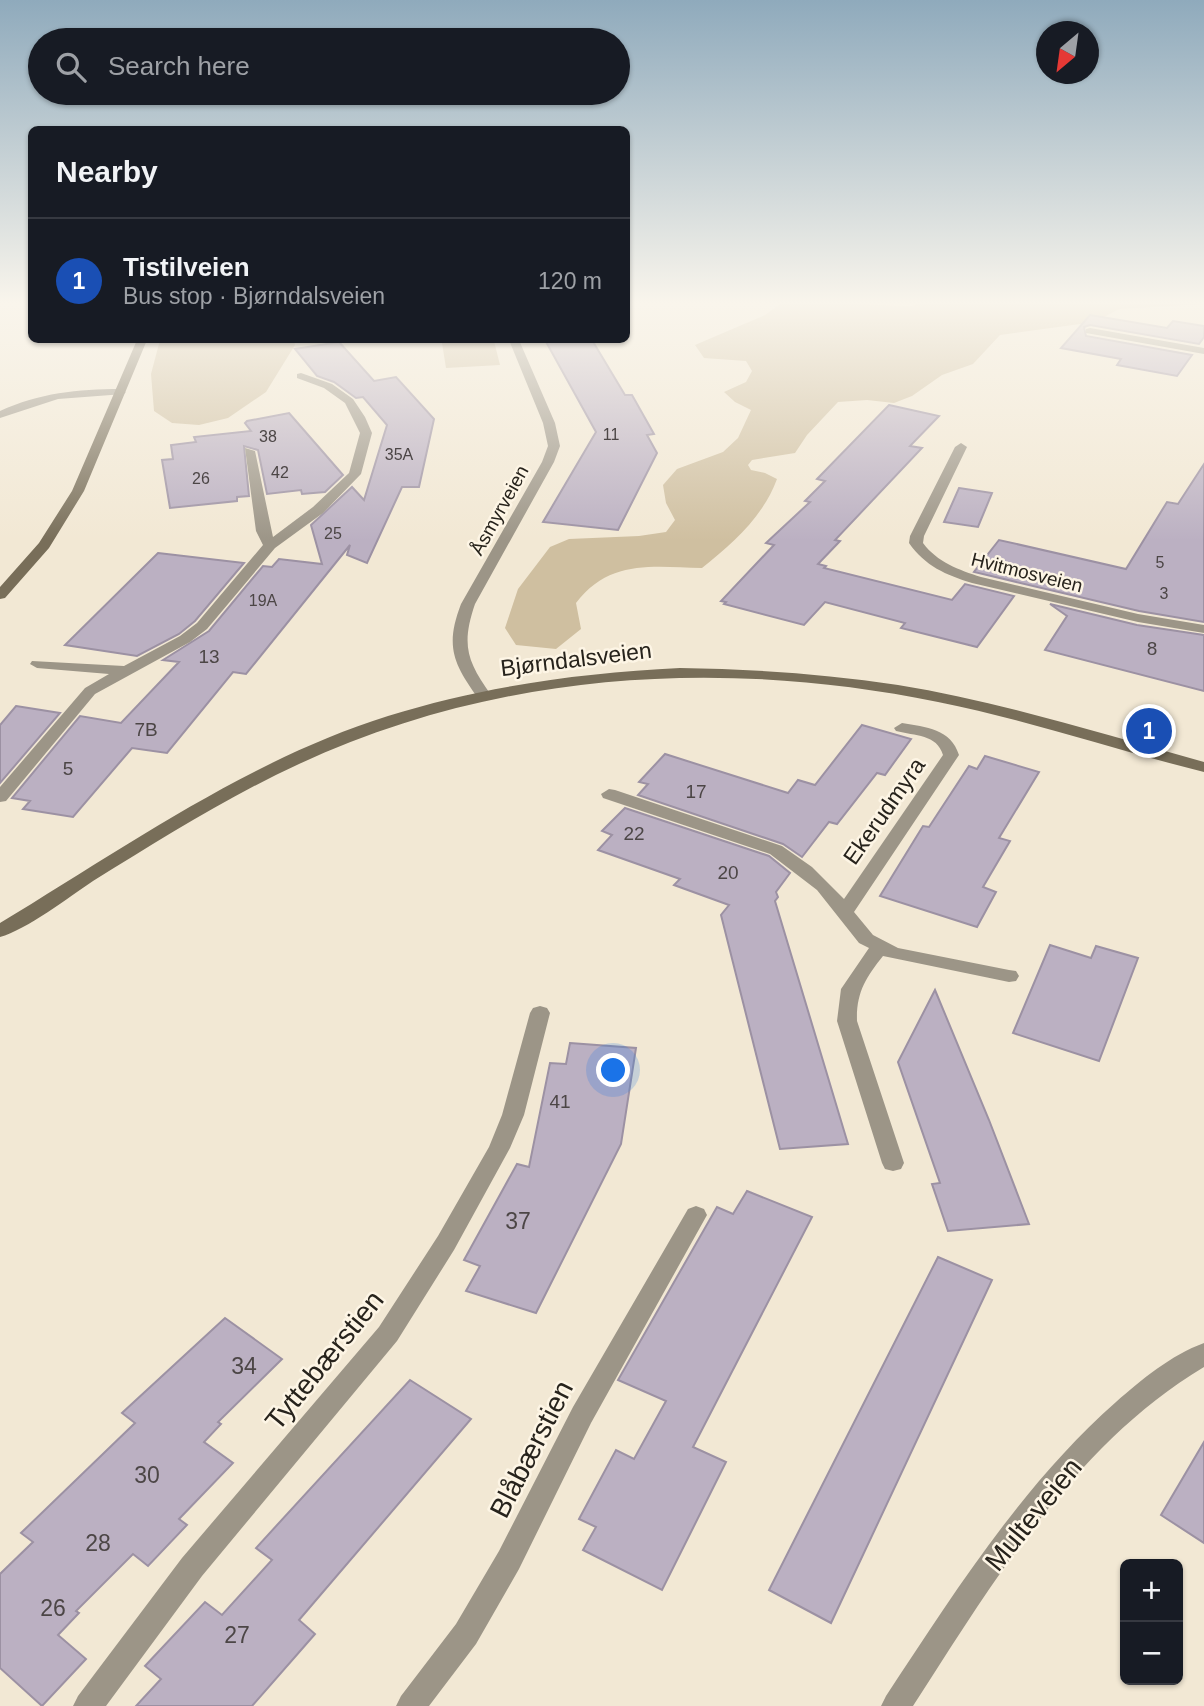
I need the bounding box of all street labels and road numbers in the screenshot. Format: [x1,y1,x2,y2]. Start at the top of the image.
street label: Åsmyrveien [466,462,533,559]
street label: Hvitmosveien [969,549,1085,596]
street label: Bjørndalsveien [499,637,653,681]
street label: Ekerudmyra [838,753,930,869]
street label: Tyttebærstien [259,1285,390,1436]
street label: Blåbærstien [484,1376,579,1523]
street label: Multeveien [979,1452,1088,1577]

